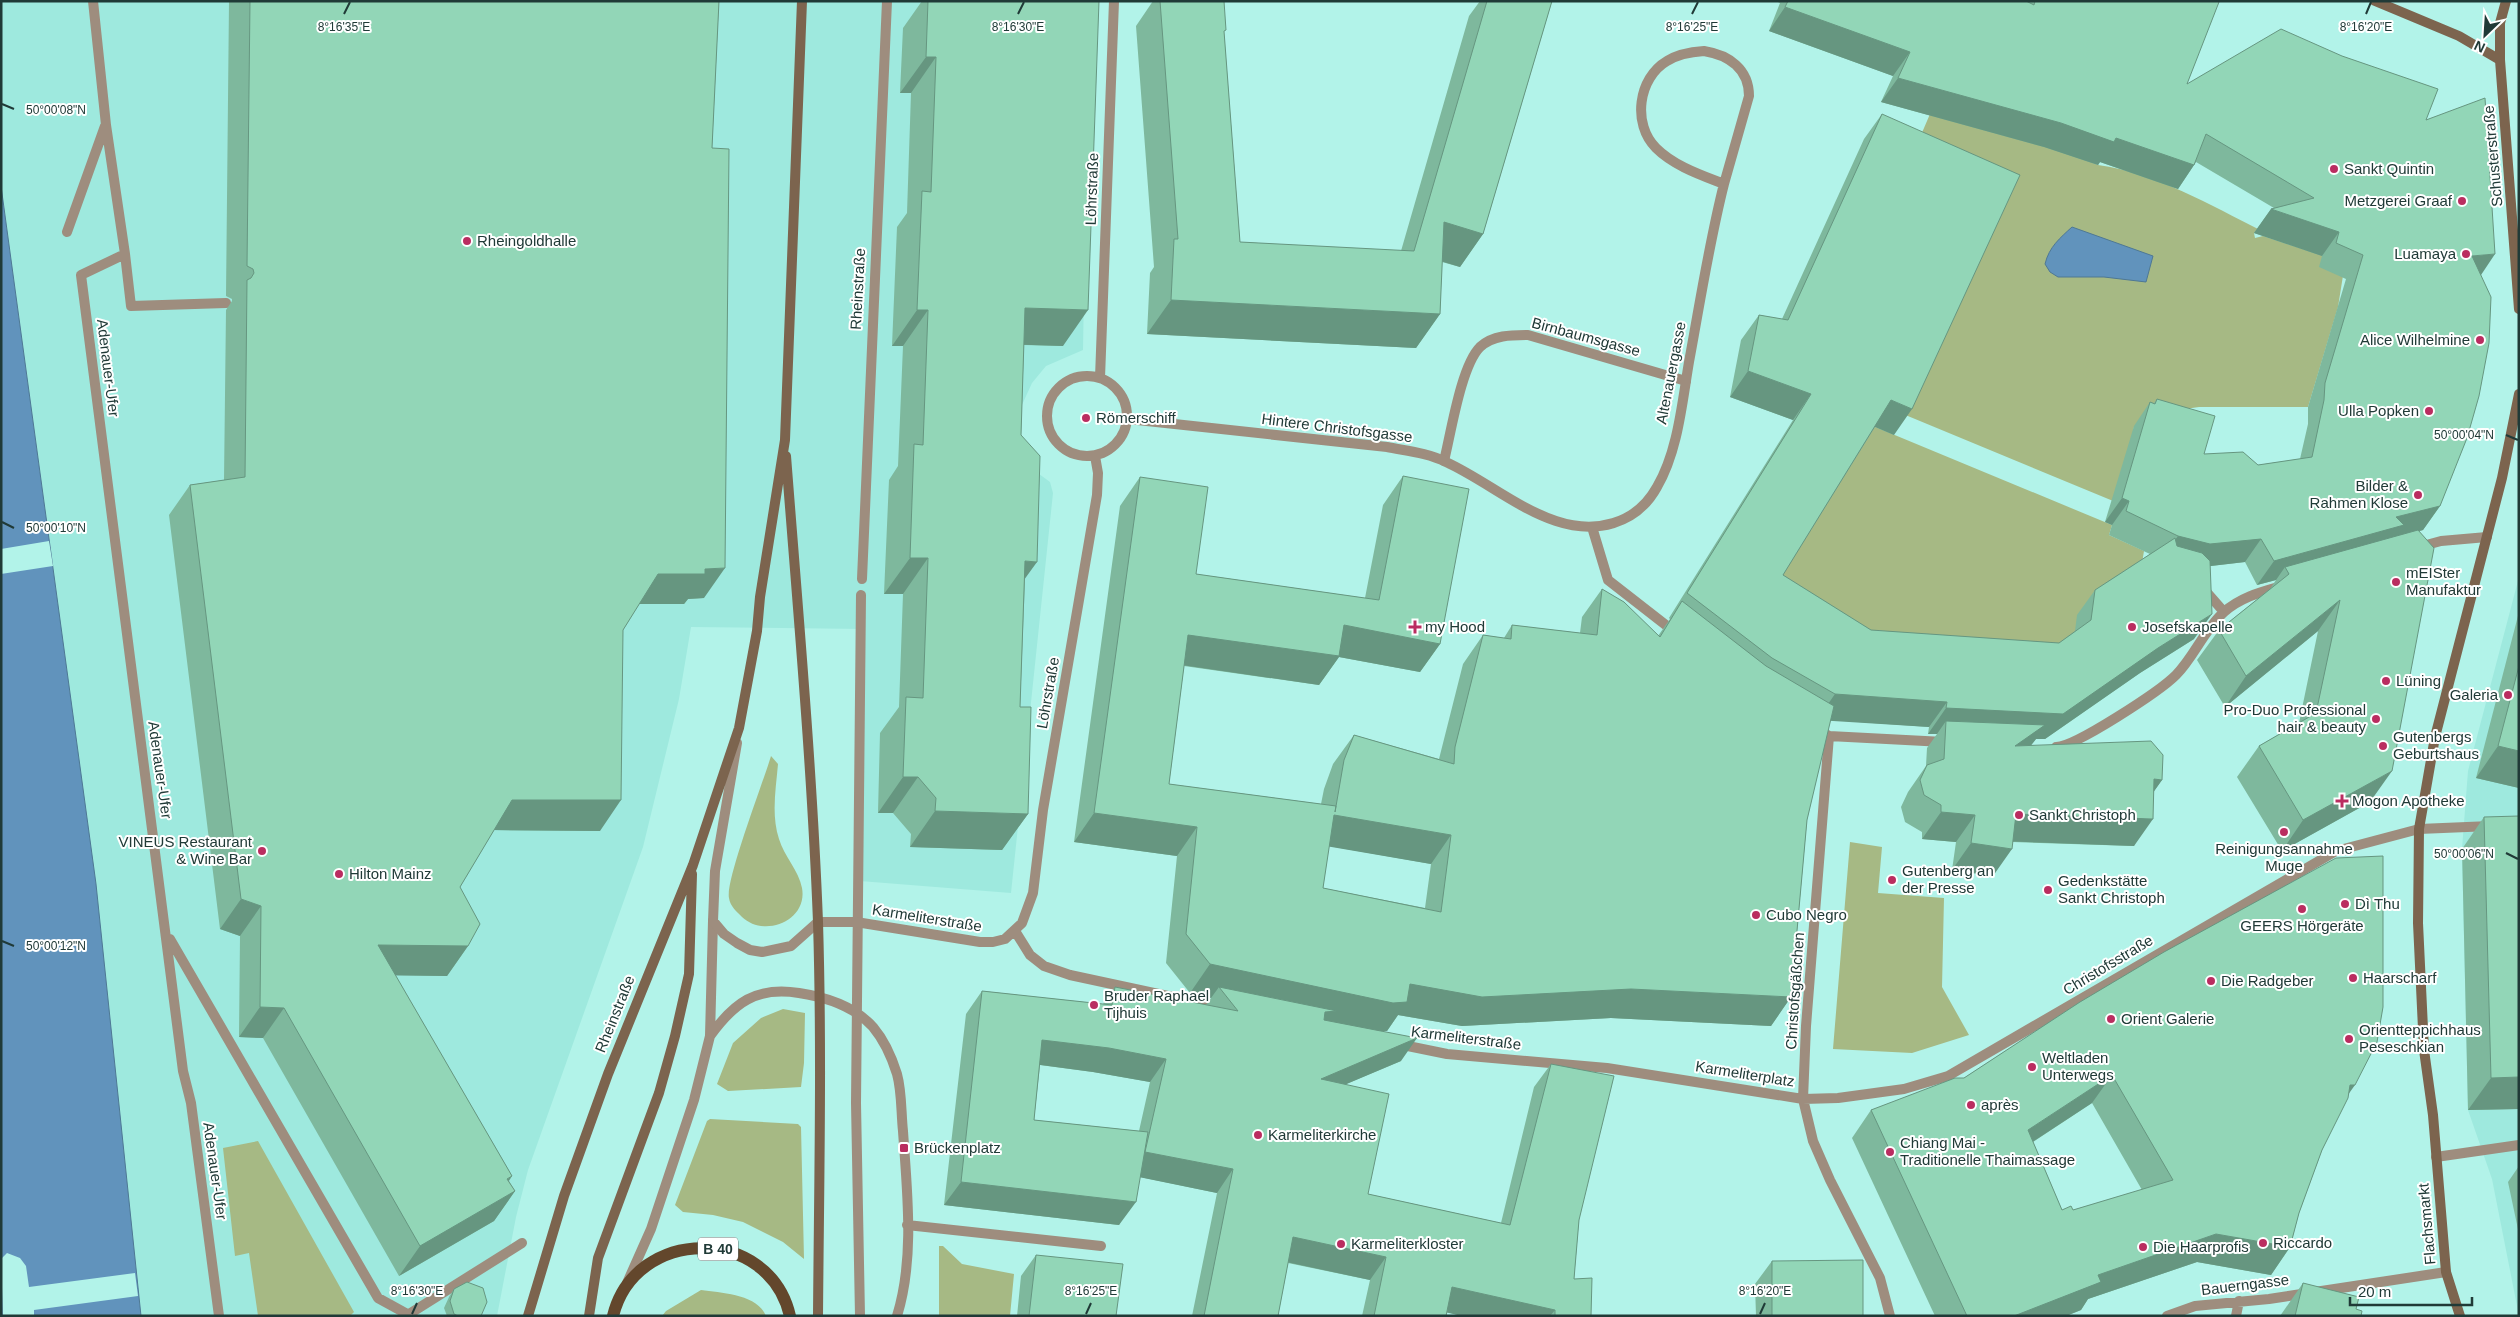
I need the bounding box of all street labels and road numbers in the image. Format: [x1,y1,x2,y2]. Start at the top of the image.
street label: Schusterstraße [2480,105,2505,207]
street label: Löhrstraße [1082,152,1101,226]
street label: Rheinstraße [847,248,868,330]
street label: Birnbaumsgasse [1530,314,1642,359]
street label: Adenauer-Ufer [94,318,123,418]
street label: Altenauergasse [1652,320,1689,426]
street label: Hintere Christofsgasse [1261,410,1413,445]
street label: Löhrstraße [1033,656,1062,730]
street label: Adenauer-Ufer [145,720,176,820]
street label: Karmeliterstraße [871,900,983,935]
street label: Christofsstraße [2060,931,2156,998]
street label: Christofsgäßchen [1782,932,1807,1050]
street label: Rheinstraße [591,973,638,1055]
street label: Karmeliterstraße [1410,1022,1522,1053]
street label: Karmeliterplatz [1694,1057,1796,1090]
street label: Adenauer-Ufer [200,1121,231,1221]
street label: Flachsmarkt [2414,1182,2439,1265]
road number: B 40 [698,1238,738,1260]
street label: Bauerngasse [2200,1271,2290,1298]

